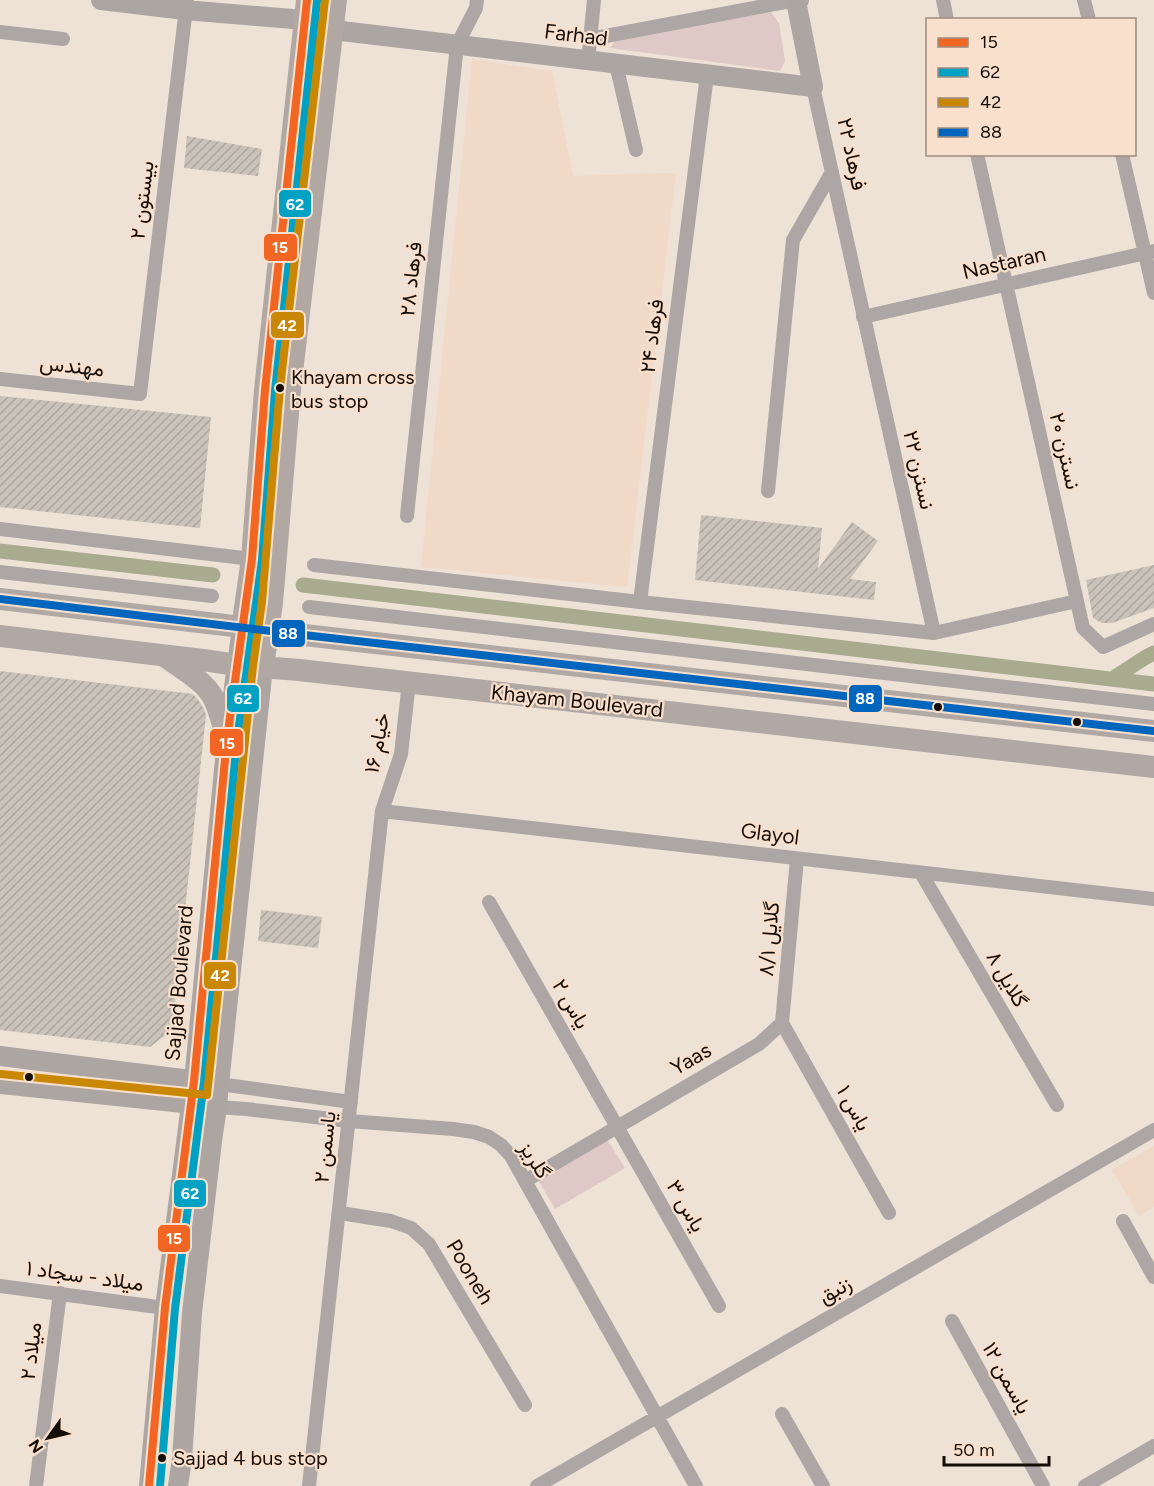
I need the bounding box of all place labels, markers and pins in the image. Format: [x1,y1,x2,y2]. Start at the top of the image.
place label: Khayam cross bus stop [291,365,415,413]
marker: Khayam cross bus stop [274,382,286,394]
unlabelled marker [932,701,944,713]
unlabelled marker [1071,716,1083,728]
unlabelled marker [23,1071,35,1083]
place label: Sajjad 4 bus stop [173,1446,328,1470]
marker: Sajjad 4 bus stop [156,1452,168,1464]

